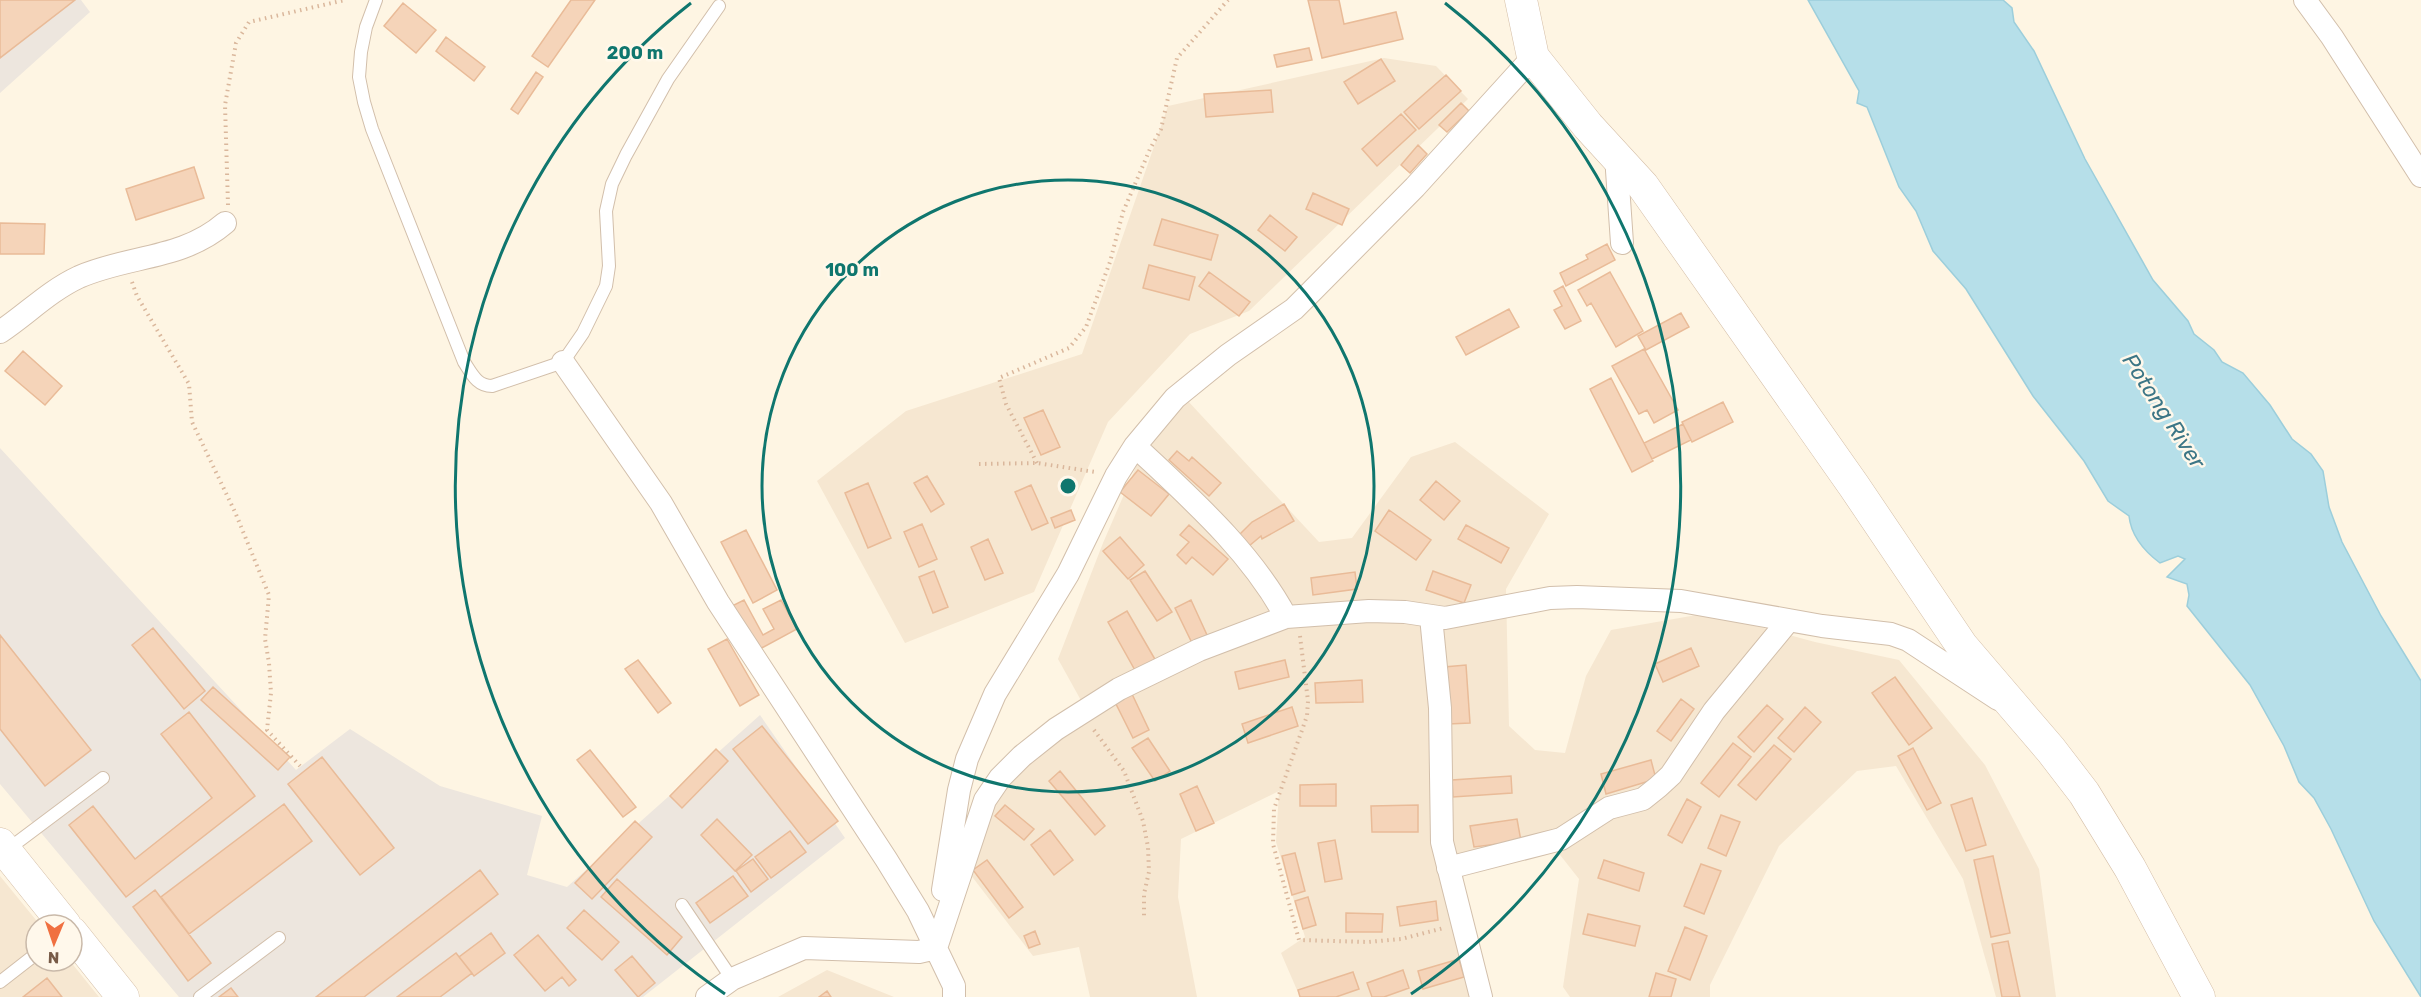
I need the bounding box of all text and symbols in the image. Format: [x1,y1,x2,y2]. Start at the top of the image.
text: 200 m [607,42,663,64]
text: 100 m [825,259,879,281]
water label: Potong River [2117,348,2212,475]
centre of rings [1058,476,1078,496]
north arrow [24,913,84,973]
text: N [47,948,60,967]

